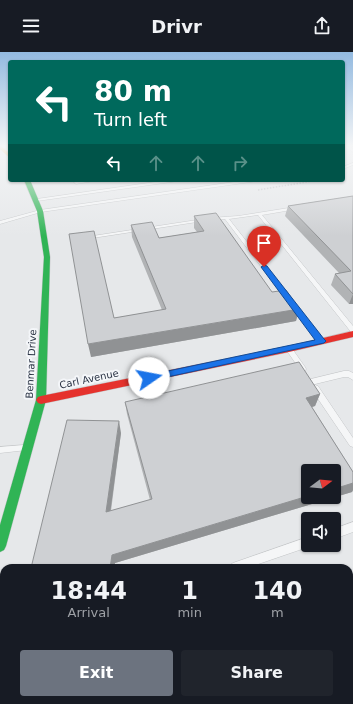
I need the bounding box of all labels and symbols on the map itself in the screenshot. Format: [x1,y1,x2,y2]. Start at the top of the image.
pin [247,226,281,267]
street label: Benmar Drive [24,329,38,399]
position arrow [128,357,170,399]
street label: Carl Avenue [58,367,120,391]
north arrow [301,464,341,504]

